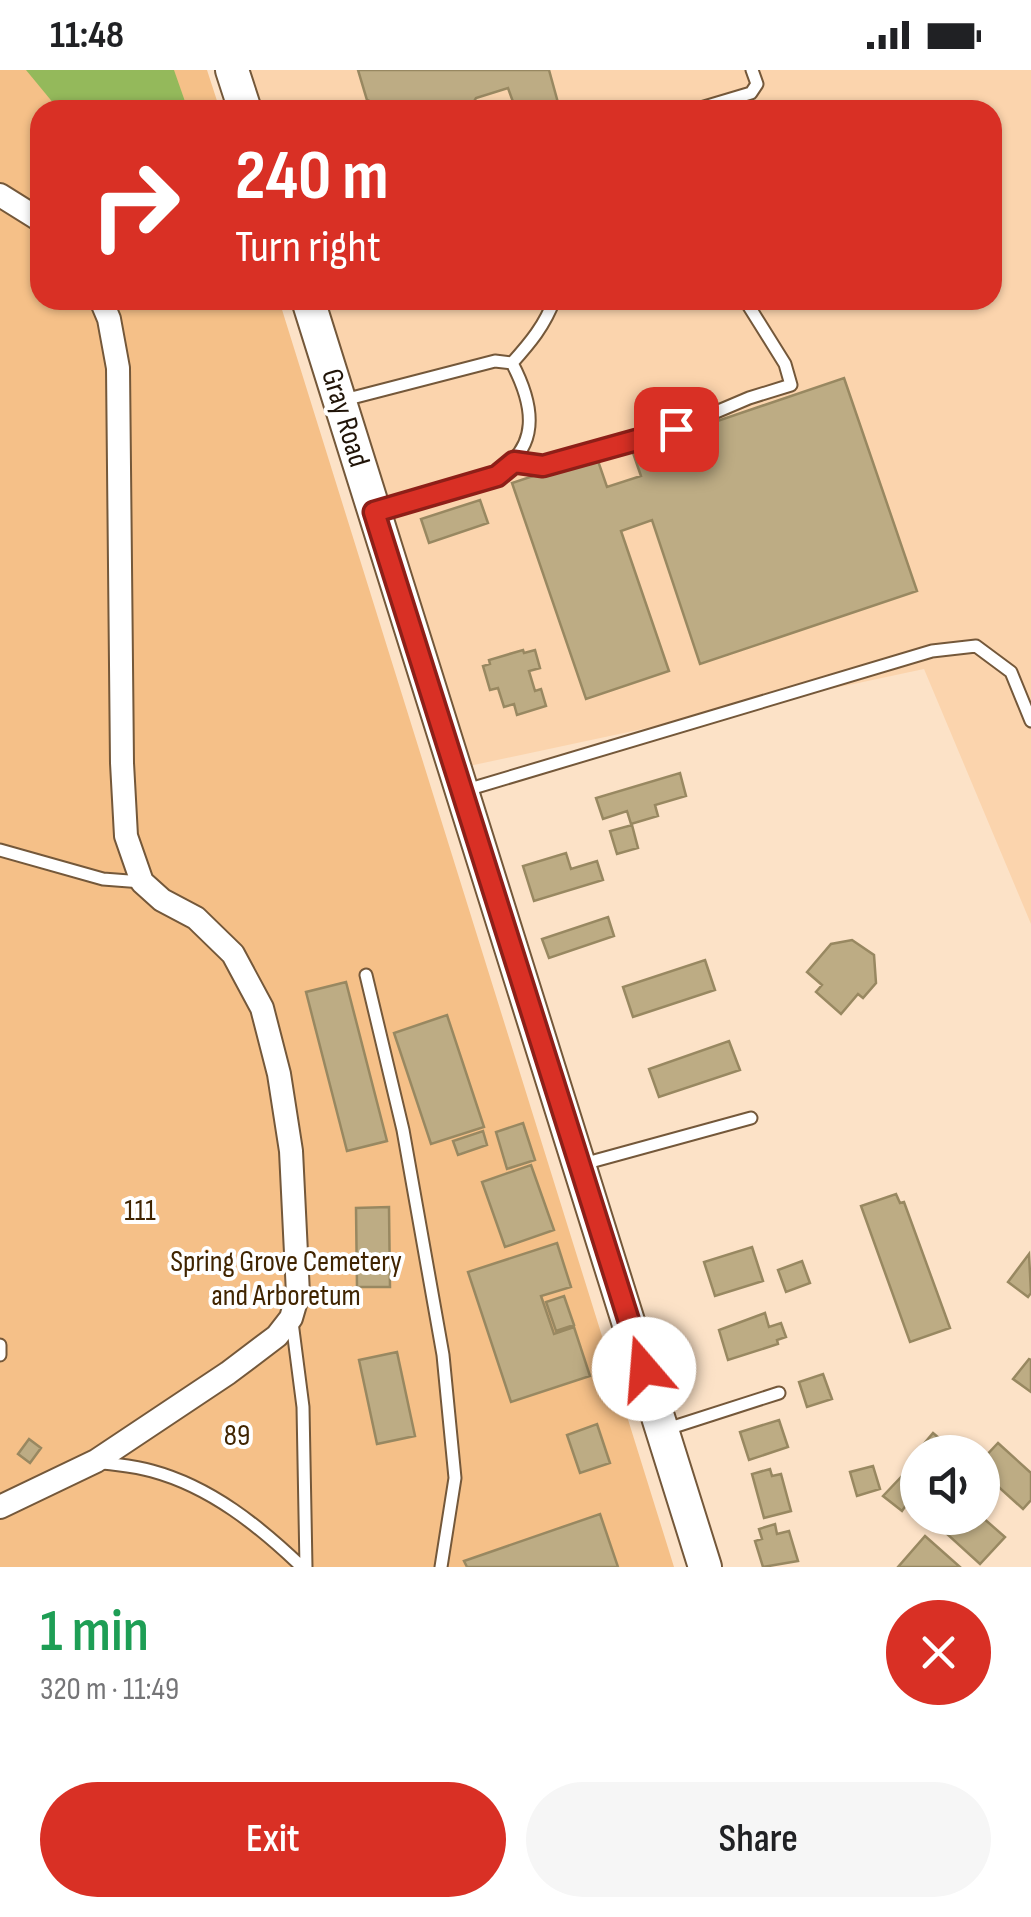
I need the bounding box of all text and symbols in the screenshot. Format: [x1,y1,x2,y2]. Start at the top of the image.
text: 11:48 [50,13,124,58]
text: 240 m [235,135,389,219]
icon: right [70,140,200,270]
text: Turn right [235,220,381,275]
street label: Gray Road [313,365,377,471]
pin [634,387,719,472]
icon: arrive [649,402,704,457]
park label: 111 [124,1193,156,1229]
park label: Spring Grove Cemetery and Arboretum [170,1244,402,1314]
position arrow [592,1317,696,1421]
park label: 89 [224,1418,250,1454]
map controls [900,1435,1000,1535]
button: sound [900,1435,1000,1535]
text: 1 min [40,1596,149,1668]
button: close [886,1600,991,1705]
text: 320 m · 11:49 [40,1670,179,1709]
button: Exit [40,1782,506,1897]
button: Share [526,1782,991,1897]

